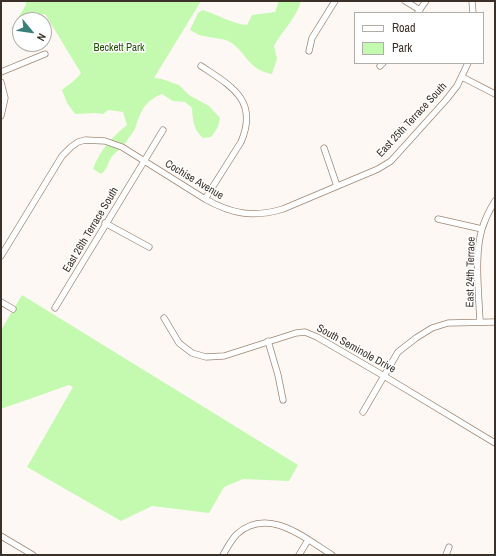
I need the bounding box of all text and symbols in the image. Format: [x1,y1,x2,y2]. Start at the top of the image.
north arrow [12,12,52,52]
legend [354,12,484,64]
text: Road [392,20,416,36]
text: N [34,31,49,44]
text: Park [392,40,412,56]
park label: Beckett Park [93,41,145,55]
street label: East 25th Terrace South [374,80,450,160]
street label: Cochise Avenue [162,157,226,203]
street label: East 26th Terrace South [60,185,122,275]
street label: East 24th Terrace [464,237,478,307]
street label: South Seminole Drive [314,322,398,376]

